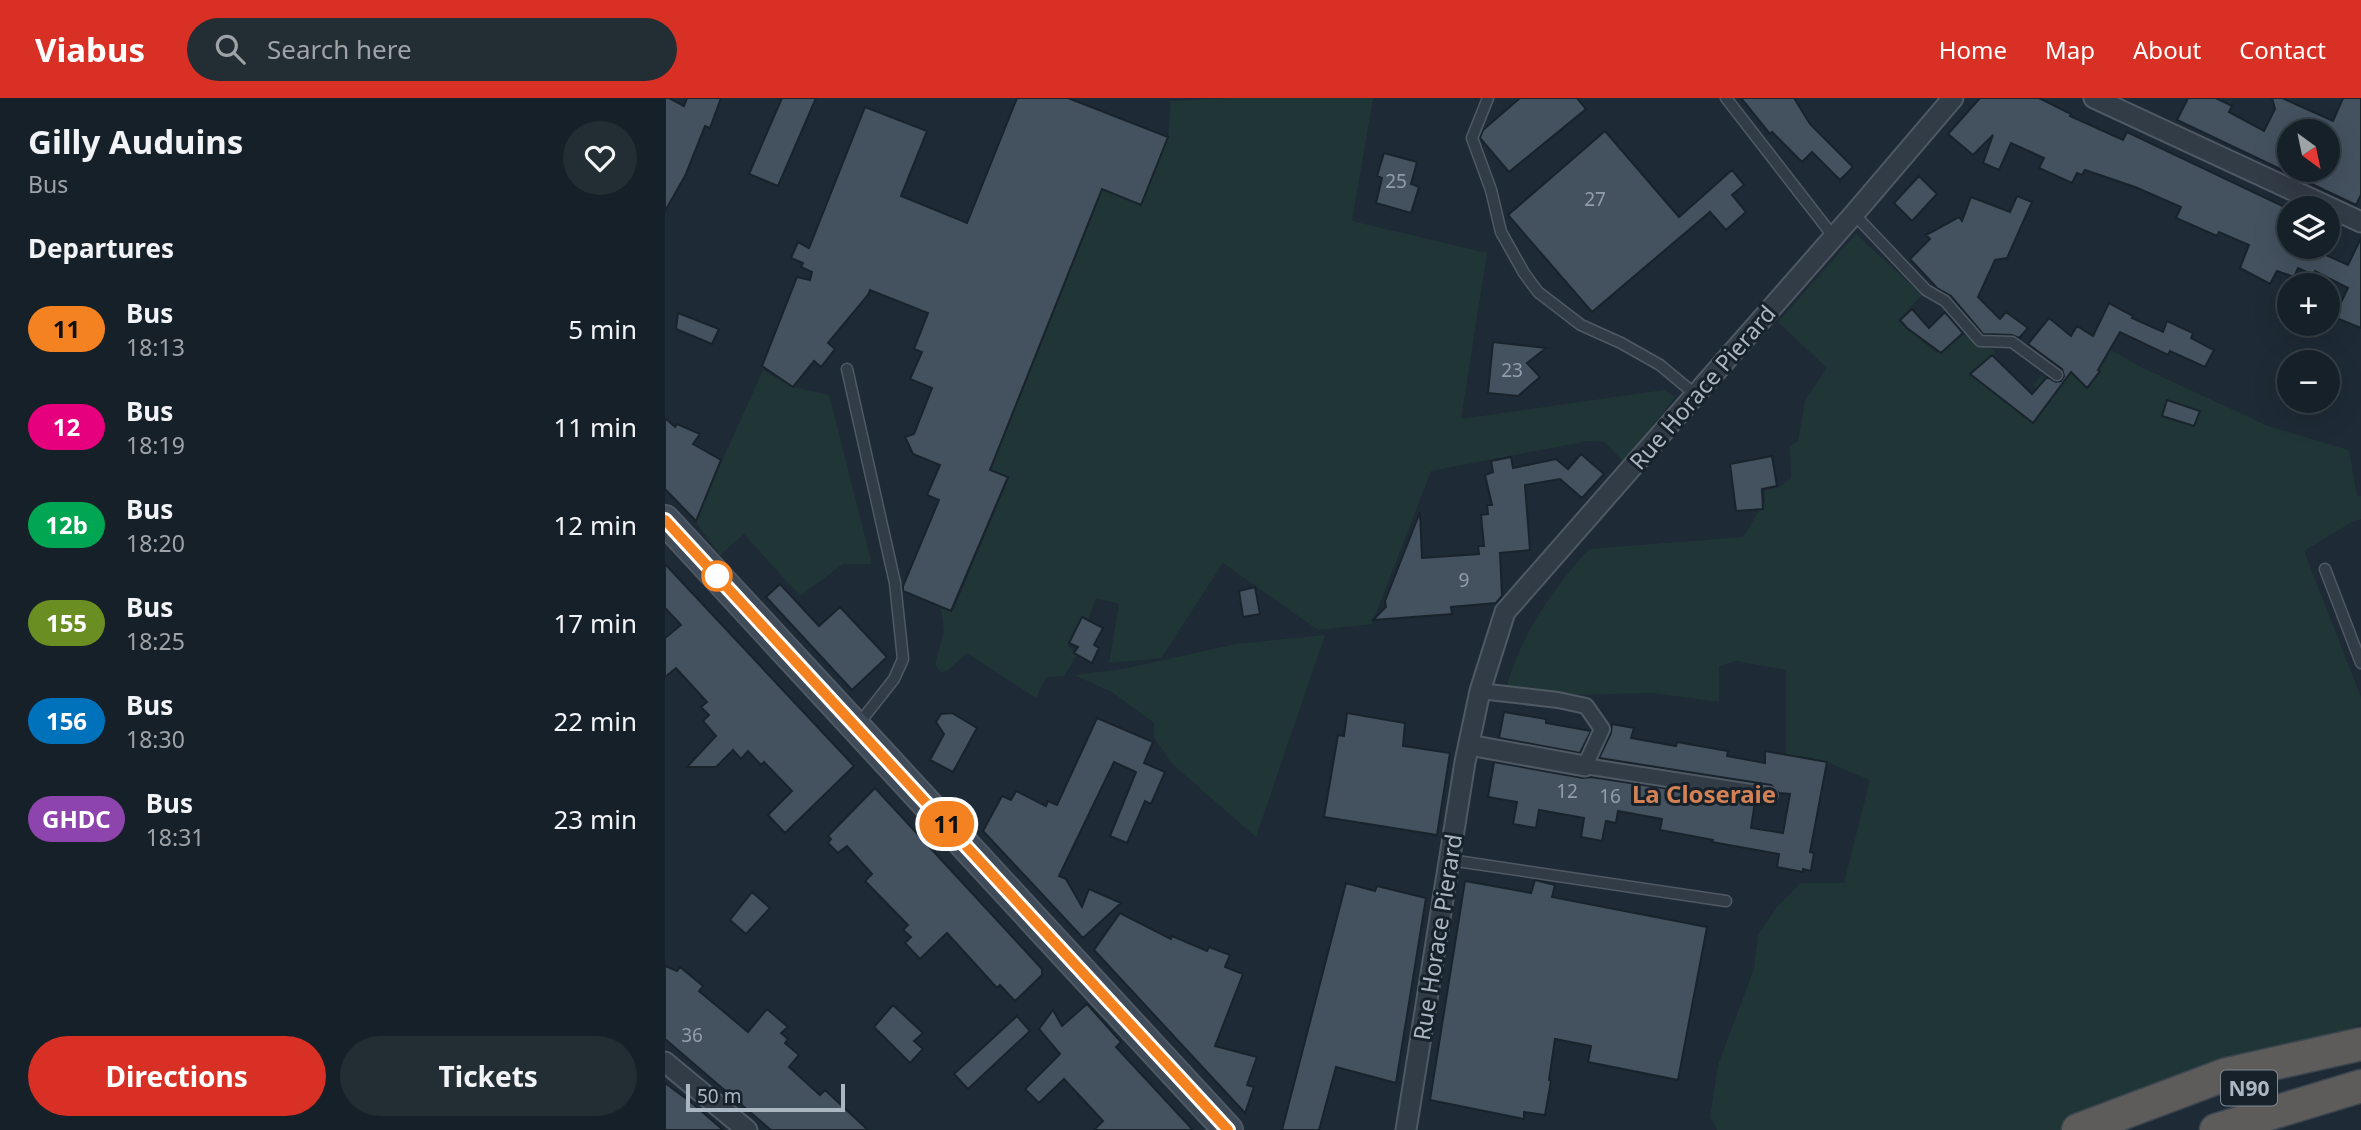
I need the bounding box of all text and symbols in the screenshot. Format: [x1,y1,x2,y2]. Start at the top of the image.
search box [187,18,677,81]
text: Viabus [35,27,145,72]
icon: search [211,30,249,68]
text: Search here [267,31,412,67]
text: Home [1939,33,2007,66]
text: Map [2045,33,2095,66]
text: About [2133,33,2201,66]
text: Contact [2239,33,2326,66]
text: Gilly Auduins [28,119,243,164]
north arrow [2277,119,2340,182]
map controls [2277,119,2340,413]
button: heart [563,121,637,195]
text: Bus [28,168,68,200]
house number: 25 [1385,168,1407,194]
house number: 27 [1584,186,1606,212]
button: layers [2277,196,2340,259]
text: Departures [28,230,174,266]
button: + [2277,273,2340,336]
text: Bus [126,295,173,331]
street label: Rue Horace Pierard [1622,298,1782,476]
text: 5 min [568,311,637,347]
text: 11 [53,312,80,345]
text: 18:13 [126,331,185,363]
button: − [2277,350,2340,413]
house number: 23 [1501,357,1523,383]
text: Bus [126,393,173,429]
text: 11 min [553,409,637,445]
text: 12 [53,410,80,443]
text: 18:19 [126,429,185,461]
text: Bus [126,491,173,527]
text: 12 min [553,507,637,543]
text: 12b [45,508,88,541]
text: 18:20 [126,527,185,559]
unlabelled marker [702,561,732,591]
house number: 9 [1459,567,1469,593]
text: Bus [126,589,173,625]
text: 17 min [553,605,637,641]
text: 155 [46,606,87,639]
text: 18:25 [126,625,185,657]
text: Bus [126,687,173,723]
text: 22 min [553,703,637,739]
text: 156 [46,704,87,737]
text: 18:30 [126,723,185,755]
district label: La Closeraie [1632,777,1776,810]
house number: 12 [1556,778,1578,804]
house number: 16 [1599,783,1621,809]
text: Bus [146,785,193,821]
text: 23 min [553,801,637,837]
line badge: 11 [915,801,979,847]
text: GHDC [42,802,111,835]
text: 11 [933,807,961,840]
text: 18:31 [146,821,205,853]
street label: Rue Horace Pierard [1405,832,1469,1042]
house number: 36 [681,1022,703,1048]
button: Directions [28,1036,326,1116]
button: Tickets [340,1036,637,1116]
road number: N90 [2221,1070,2277,1105]
scale bar [686,1081,845,1113]
text: 50 m [697,1083,741,1109]

